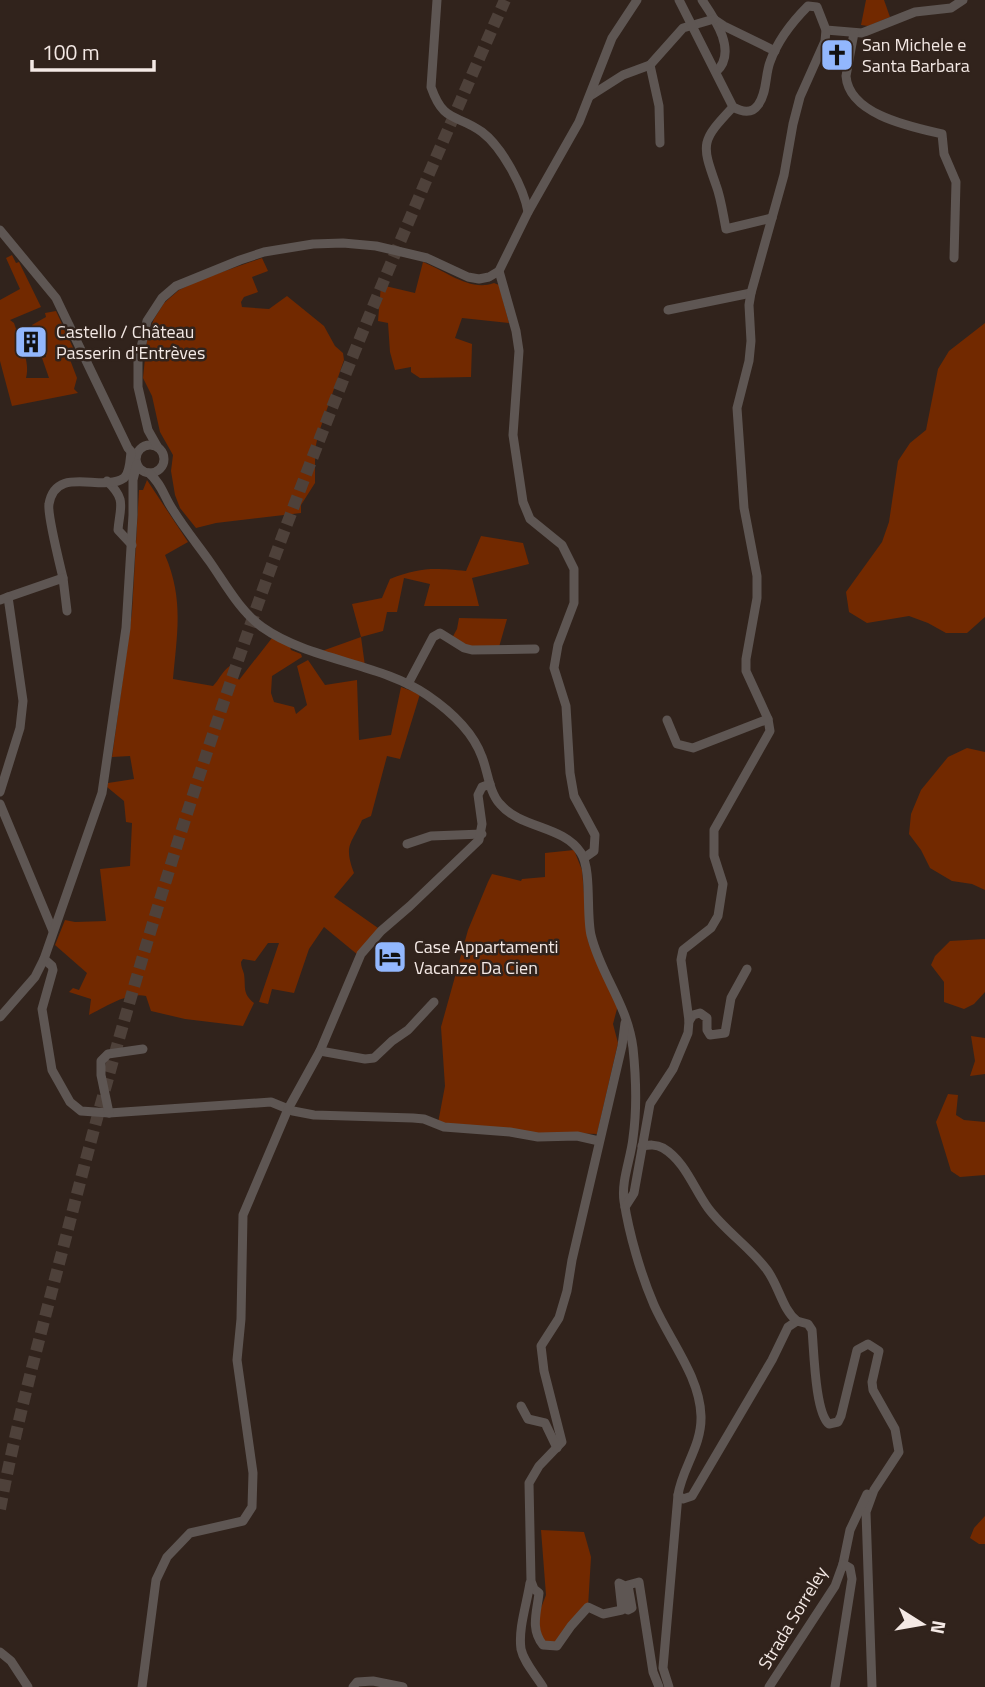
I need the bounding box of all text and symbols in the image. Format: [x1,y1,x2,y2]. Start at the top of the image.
scale bar [32,28,154,72]
place label: San Michele e Santa Barbara [862,31,970,79]
text: 100 m [42,36,99,68]
church icon: San Michele e Santa Barbara [818,36,856,74]
place label: Castello / Château Passerin d'Entrèves [56,318,205,366]
building icon: Castello / Château Passerin d'Entrèves [12,323,50,361]
place label: Case Appartamenti Vacanze Da Cien [414,933,559,981]
hotel icon: Case Appartamenti Vacanze Da Cien [371,938,409,976]
street label: Strada Sorreley [751,1561,834,1674]
north arrow [887,1589,957,1659]
text: N [924,1618,955,1637]

